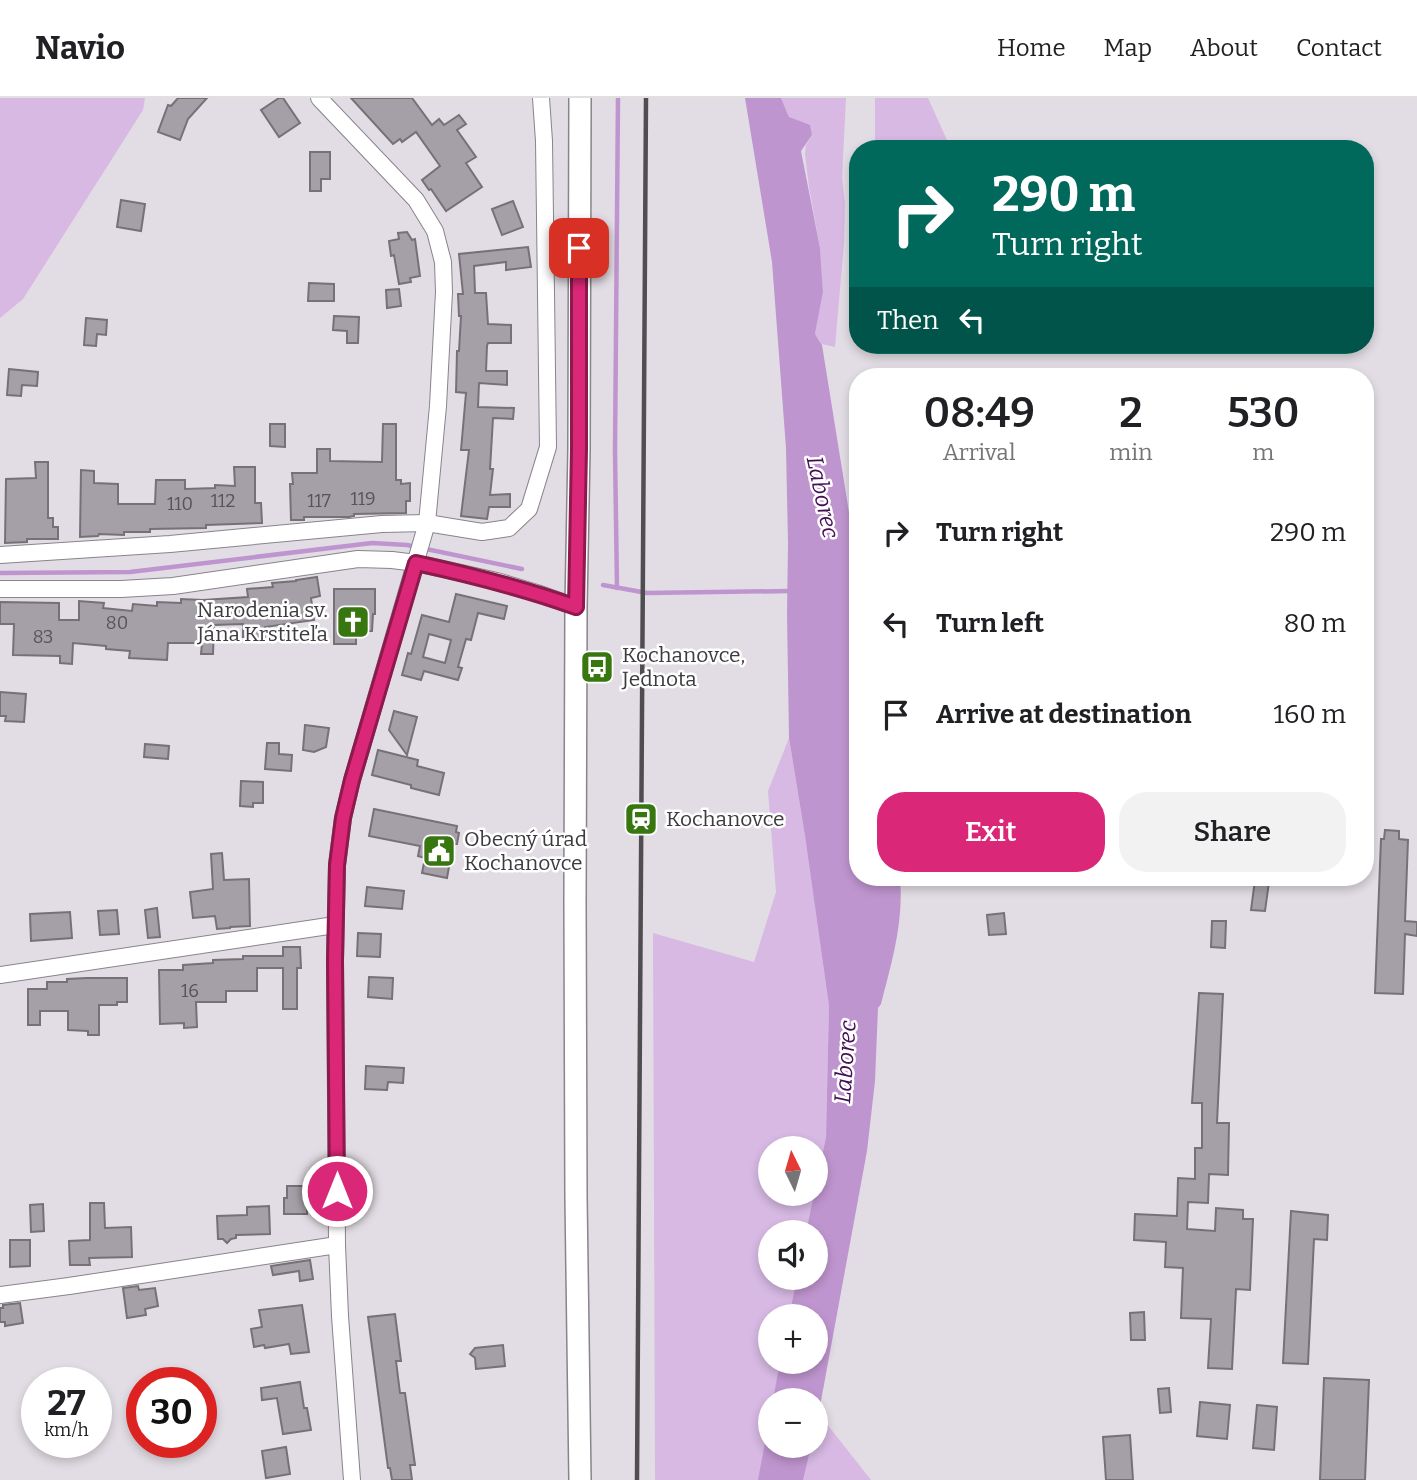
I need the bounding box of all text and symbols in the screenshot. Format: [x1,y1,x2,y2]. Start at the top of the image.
text: Navio [35,28,125,68]
text: Home [997,34,1066,62]
text: Map [1104,34,1152,62]
text: About [1190,34,1258,62]
text: Contact [1296,34,1382,62]
text: 290 m [992,165,1135,224]
icon: right [877,168,968,259]
pin [549,218,609,278]
text: Turn right [992,225,1143,263]
icon: arrive [560,229,598,267]
icon: left [953,301,991,339]
text: Then [877,305,939,336]
text: 08:49 [923,388,1035,438]
text: 2 [1119,388,1143,438]
text: 530 [1227,388,1300,438]
text: Arrival [943,438,1016,466]
text: min [1109,438,1153,466]
text: m [1252,438,1274,466]
water label: Laborec [801,453,845,541]
house number: 119 [350,488,376,510]
house number: 112 [211,490,235,512]
house number: 117 [307,490,331,512]
house number: 110 [167,493,193,515]
icon: right [877,514,915,552]
text: Turn right [936,517,1063,548]
text: 290 m [1270,517,1346,548]
place label: Narodenia sv. Jána Krstiteľa [196,597,329,647]
church icon: Narodenia sv. Jána Krstiteľa [334,603,372,641]
icon: left [877,605,915,643]
text: Turn left [936,608,1044,639]
text: 80 m [1284,608,1346,639]
house number: 80 [106,612,128,634]
house number: 83 [33,626,53,648]
place label: Kochanovce, Jednota [621,642,745,692]
bus stop icon: Kochanovce, Jednota [578,648,616,686]
icon: arrive [877,696,915,734]
text: Arrive at destination [936,699,1191,730]
text: 160 m [1274,699,1346,730]
button: Exit [877,792,1105,872]
button: Share [1119,792,1346,872]
station icon: Kochanovce [622,800,660,838]
place label: Kochanovce [666,806,785,832]
place label: Obecný úrad Kochanovce [464,826,587,876]
public building icon: Obecný úrad Kochanovce [420,832,458,870]
house number: 16 [181,980,199,1002]
water label: Laborec [828,1020,862,1104]
north arrow [758,1136,828,1206]
map controls [758,1136,828,1458]
position arrow [300,1154,374,1228]
button: sound [758,1220,828,1290]
button: + [758,1304,828,1374]
speed limit sign: 30 [126,1367,217,1458]
text: 27 [47,1382,86,1424]
button: − [758,1388,828,1458]
text: km/h [44,1419,89,1441]

